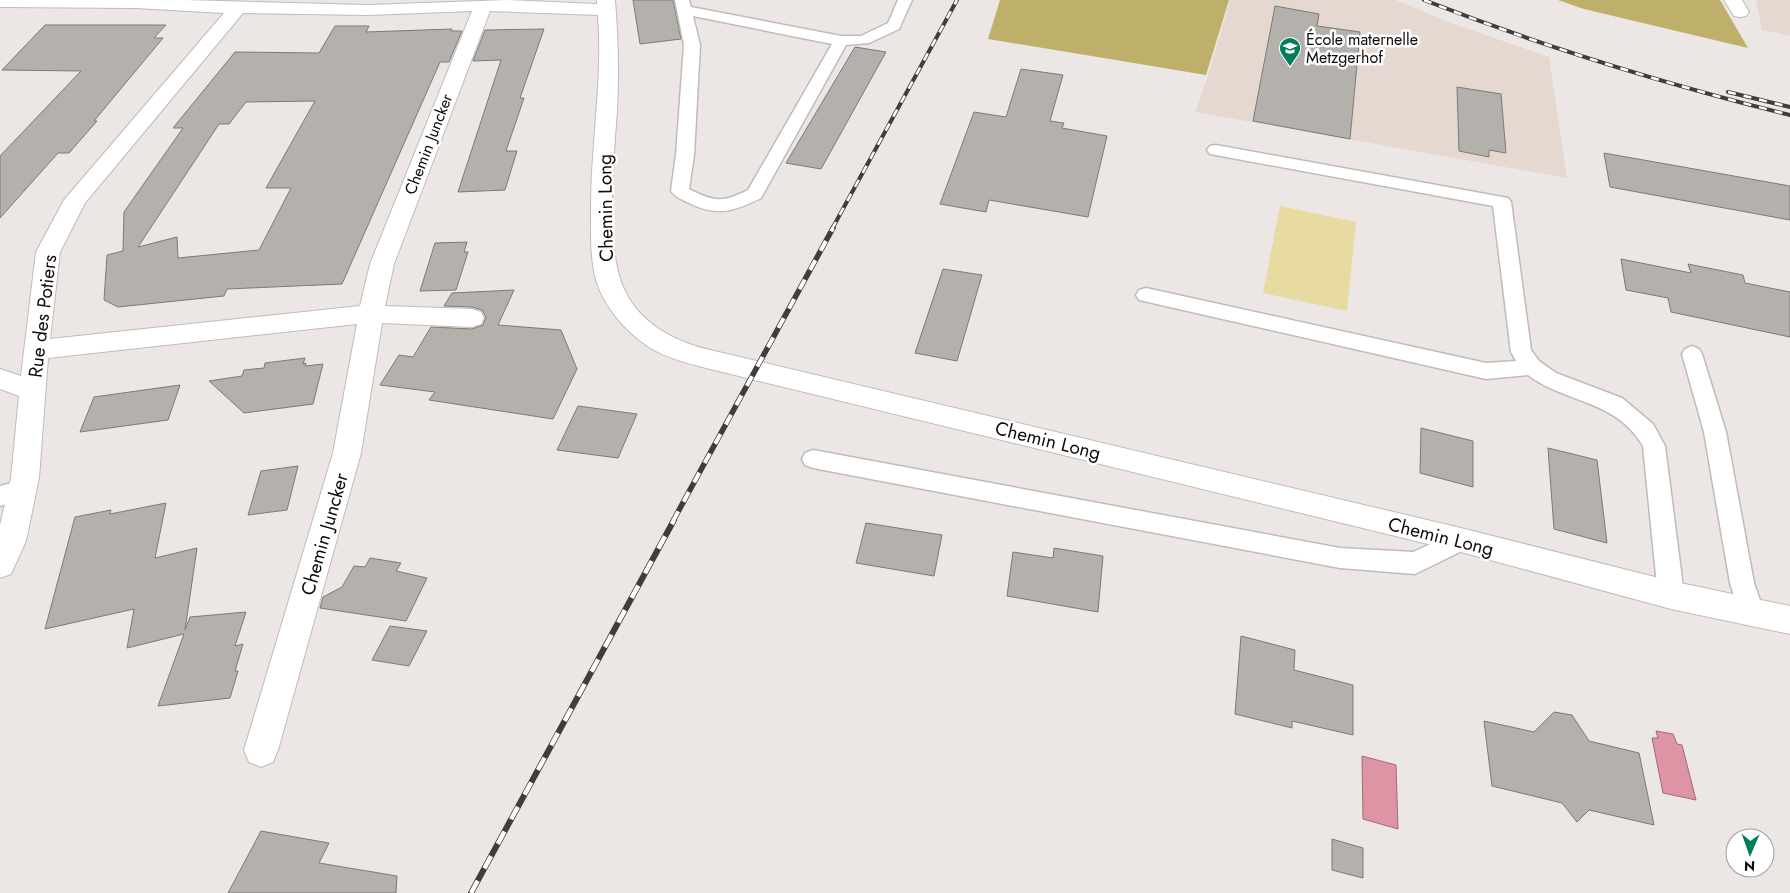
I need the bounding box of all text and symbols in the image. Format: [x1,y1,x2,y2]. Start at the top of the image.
place label: École maternelle Metzgerhof [1306,28,1418,69]
school or university icon: École maternelle Metzgerhof [1278,36,1302,67]
street label: Chemin Juncker [399,90,458,198]
street label: Chemin Long [591,154,620,262]
street label: Rue des Potiers [22,253,63,379]
street label: Chemin Long [992,414,1104,467]
street label: Chemin Juncker [294,469,355,599]
street label: Chemin Long [1385,510,1497,563]
north arrow [1725,828,1775,878]
text: N [1744,856,1755,876]

